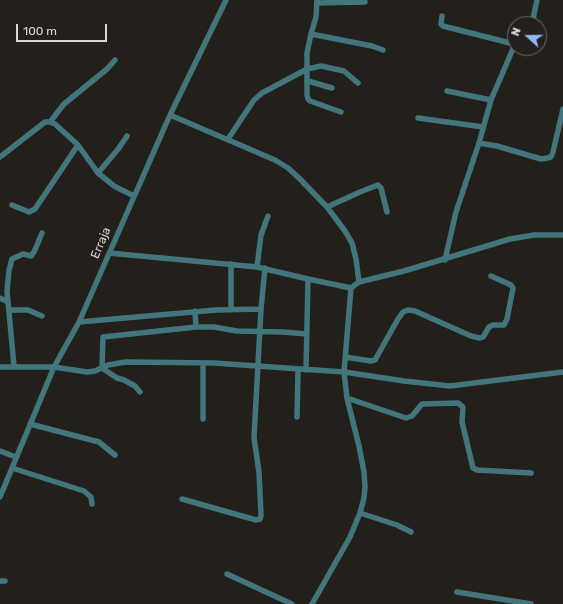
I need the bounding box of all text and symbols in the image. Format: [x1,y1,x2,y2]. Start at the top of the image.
scale bar [18,16,109,42]
north arrow [507,16,547,56]
text: 100 m [23,24,57,38]
text: N [509,26,524,38]
street label: Erraja [88,225,114,261]

